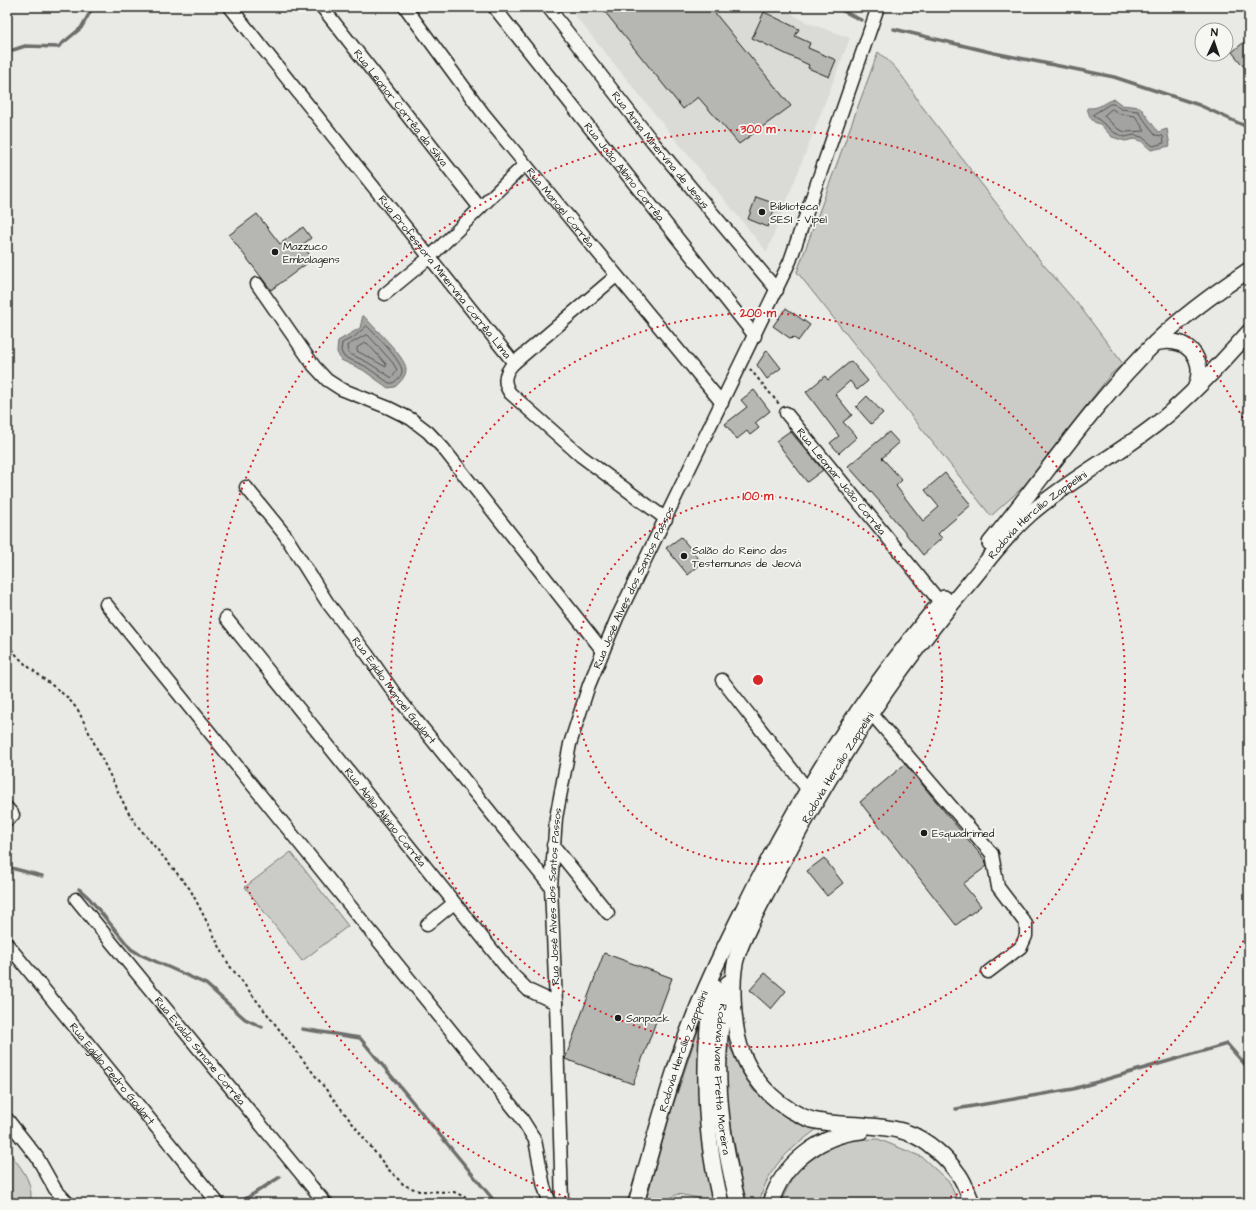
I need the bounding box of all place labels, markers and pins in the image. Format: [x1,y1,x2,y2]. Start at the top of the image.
place label: Biblioteca SESI - Vipel [770,199,827,227]
marker: Biblioteca SESI - Vipel [757,207,767,217]
place label: Mazzuco Embalagens [283,239,340,268]
marker: Mazzuco Embalagens [270,247,280,257]
place label: Salão do Reino das Testemunas de Jeová [692,543,802,571]
marker: Salão do Reino das Testemunas de Jeová [679,551,689,561]
centre of rings [751,673,765,687]
place label: Esquadrimed [932,826,995,841]
marker: Esquadrimed [919,828,929,838]
place label: Sanpack [626,1011,670,1026]
marker: Sanpack [613,1013,623,1023]

